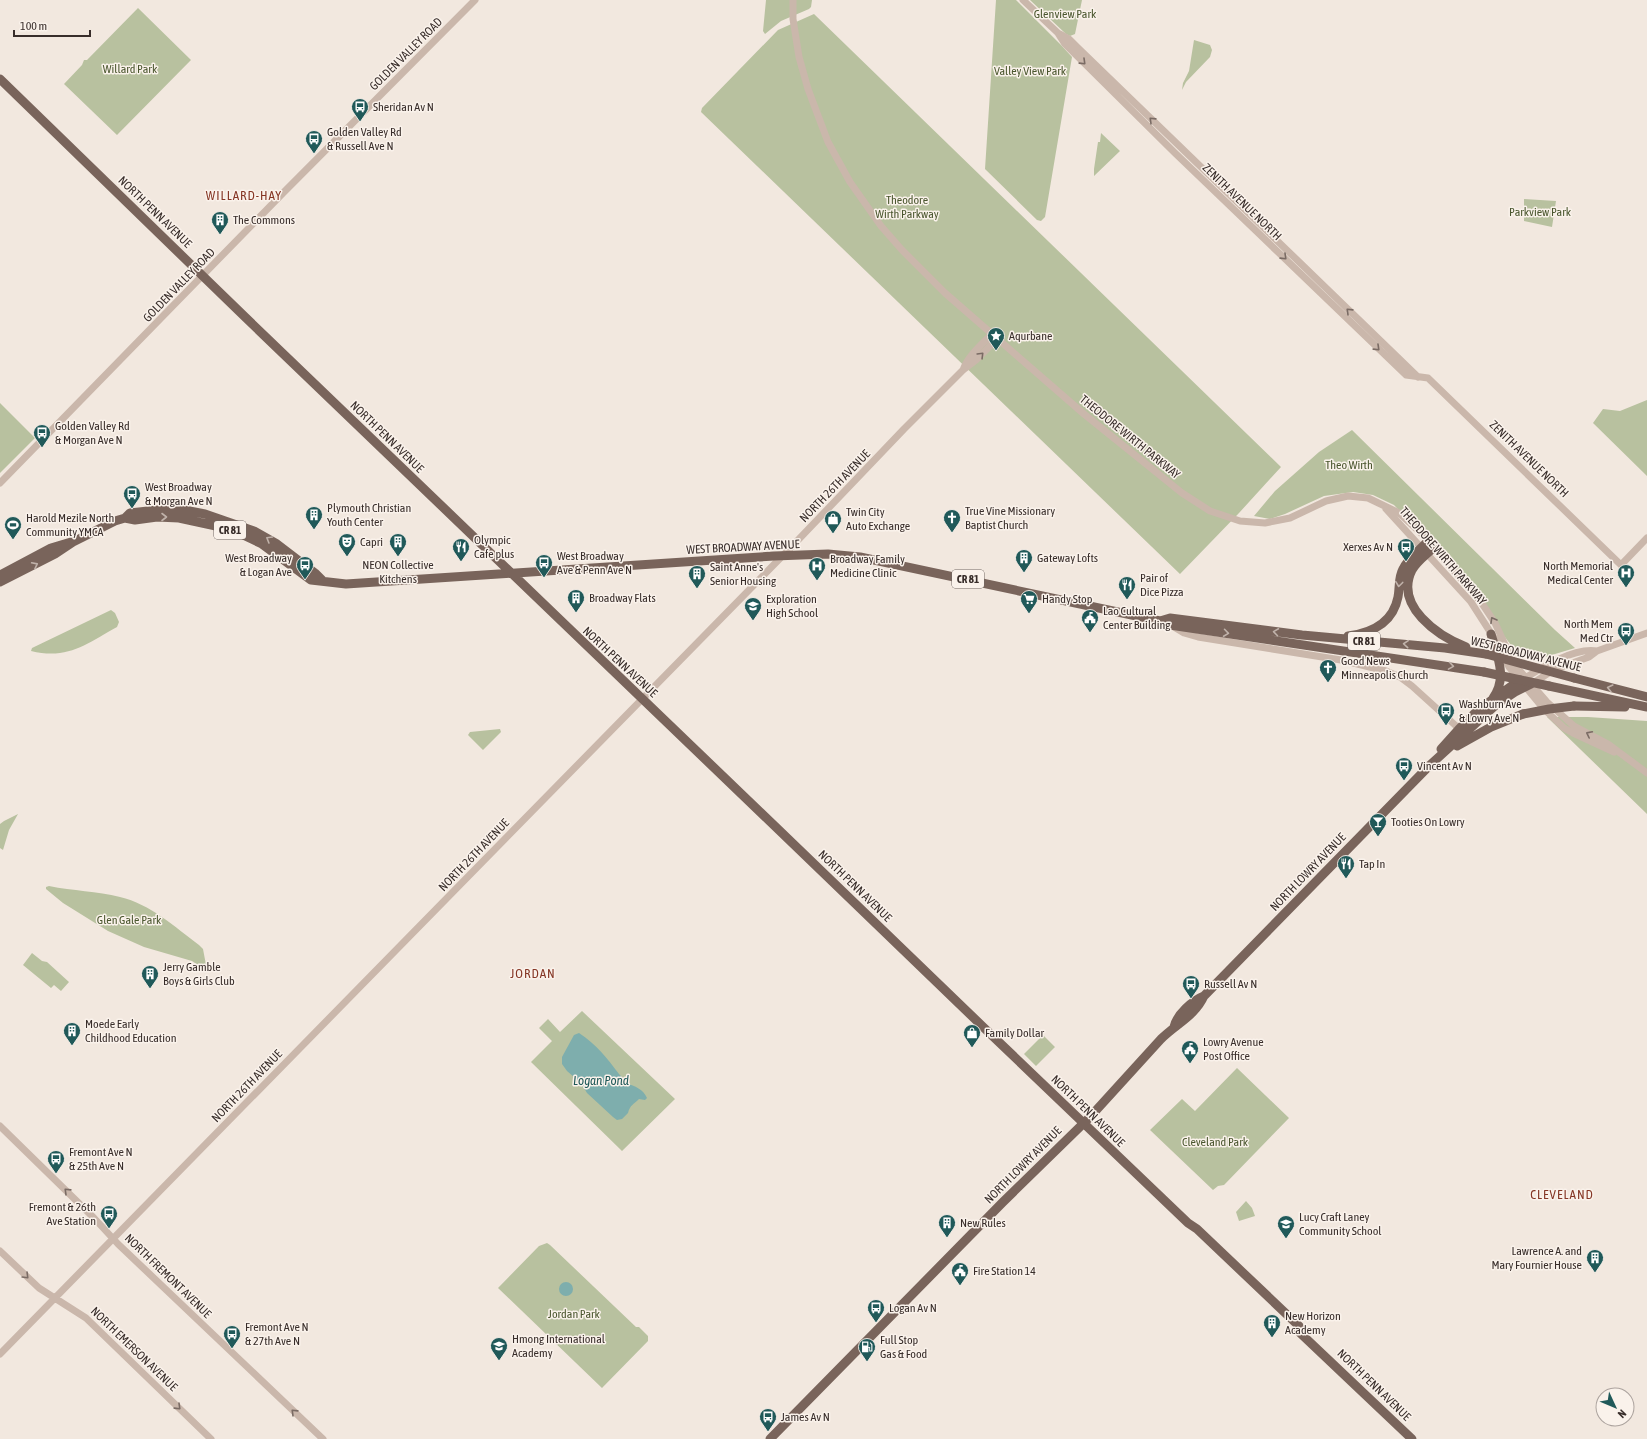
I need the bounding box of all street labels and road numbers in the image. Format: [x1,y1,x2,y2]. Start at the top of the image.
street label: GOLDEN VALLEY ROAD [367,15,445,93]
street label: ZENITH AVENUE NORTH [1200,161,1284,243]
street label: NORTH PENN AVENUE [115,173,195,251]
street label: GOLDEN VALLEY ROAD [140,245,218,325]
street label: THEODORE WIRTH PARKWAY [1077,392,1183,482]
street label: NORTH PENN AVENUE [347,398,427,476]
street label: ZENITH AVENUE NORTH [1487,418,1571,500]
street label: NORTH 26TH AVENUE [797,447,873,525]
street label: THEODORE WIRTH PARKWAY [1397,504,1490,608]
road number: CR 81 [214,521,246,539]
street label: WEST BROADWAY AVENUE [686,537,800,557]
road number: CR 81 [952,570,984,588]
street label: NORTH PENN AVENUE [580,624,660,700]
road number: CR 81 [1348,632,1380,650]
street label: WEST BROADWAY AVENUE [1469,633,1583,675]
street label: NORTH 26TH AVENUE [436,816,512,894]
street label: NORTH LOWRY AVENUE [1267,830,1349,914]
street label: NORTH PENN AVENUE [815,847,895,925]
street label: NORTH 26TH AVENUE [209,1047,285,1125]
street label: NORTH PENN AVENUE [1048,1072,1128,1150]
street label: NORTH LOWRY AVENUE [982,1124,1064,1206]
street label: NORTH FREMONT AVENUE [122,1231,214,1321]
street label: NORTH EMERSON AVENUE [88,1304,180,1394]
street label: NORTH PENN AVENUE [1334,1346,1414,1424]

